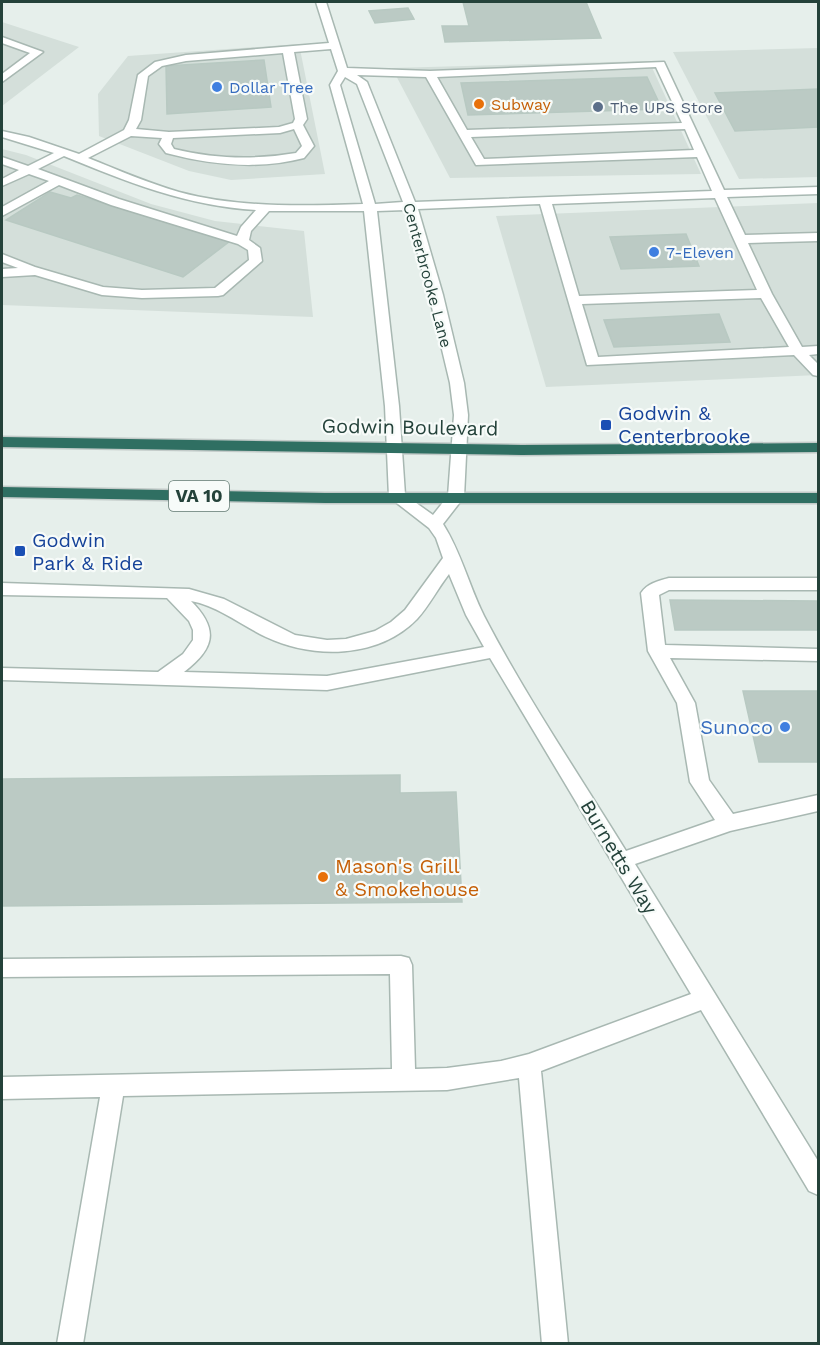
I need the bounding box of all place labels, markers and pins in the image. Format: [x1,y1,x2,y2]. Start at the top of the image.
place label: Dollar Tree [229,78,313,97]
marker: Dollar Tree [210,80,224,94]
place label: Subway [491,95,552,114]
marker: Subway [472,97,486,111]
place label: The UPS Store [610,98,723,117]
marker: The UPS Store [591,100,605,114]
place label: 7-Eleven [666,243,734,262]
marker: 7-Eleven [647,245,661,259]
place label: Godwin & Centerbrooke [618,401,750,448]
marker: Godwin & Centerbrooke [599,418,613,432]
place label: Godwin Park & Ride [32,528,143,575]
marker: Godwin Park & Ride [13,544,27,558]
place label: Sunoco [700,715,773,739]
marker: Sunoco [778,720,792,734]
place label: Mason's Grill & Smokehouse [335,854,479,901]
marker: Mason's Grill & Smokehouse [316,870,330,884]

